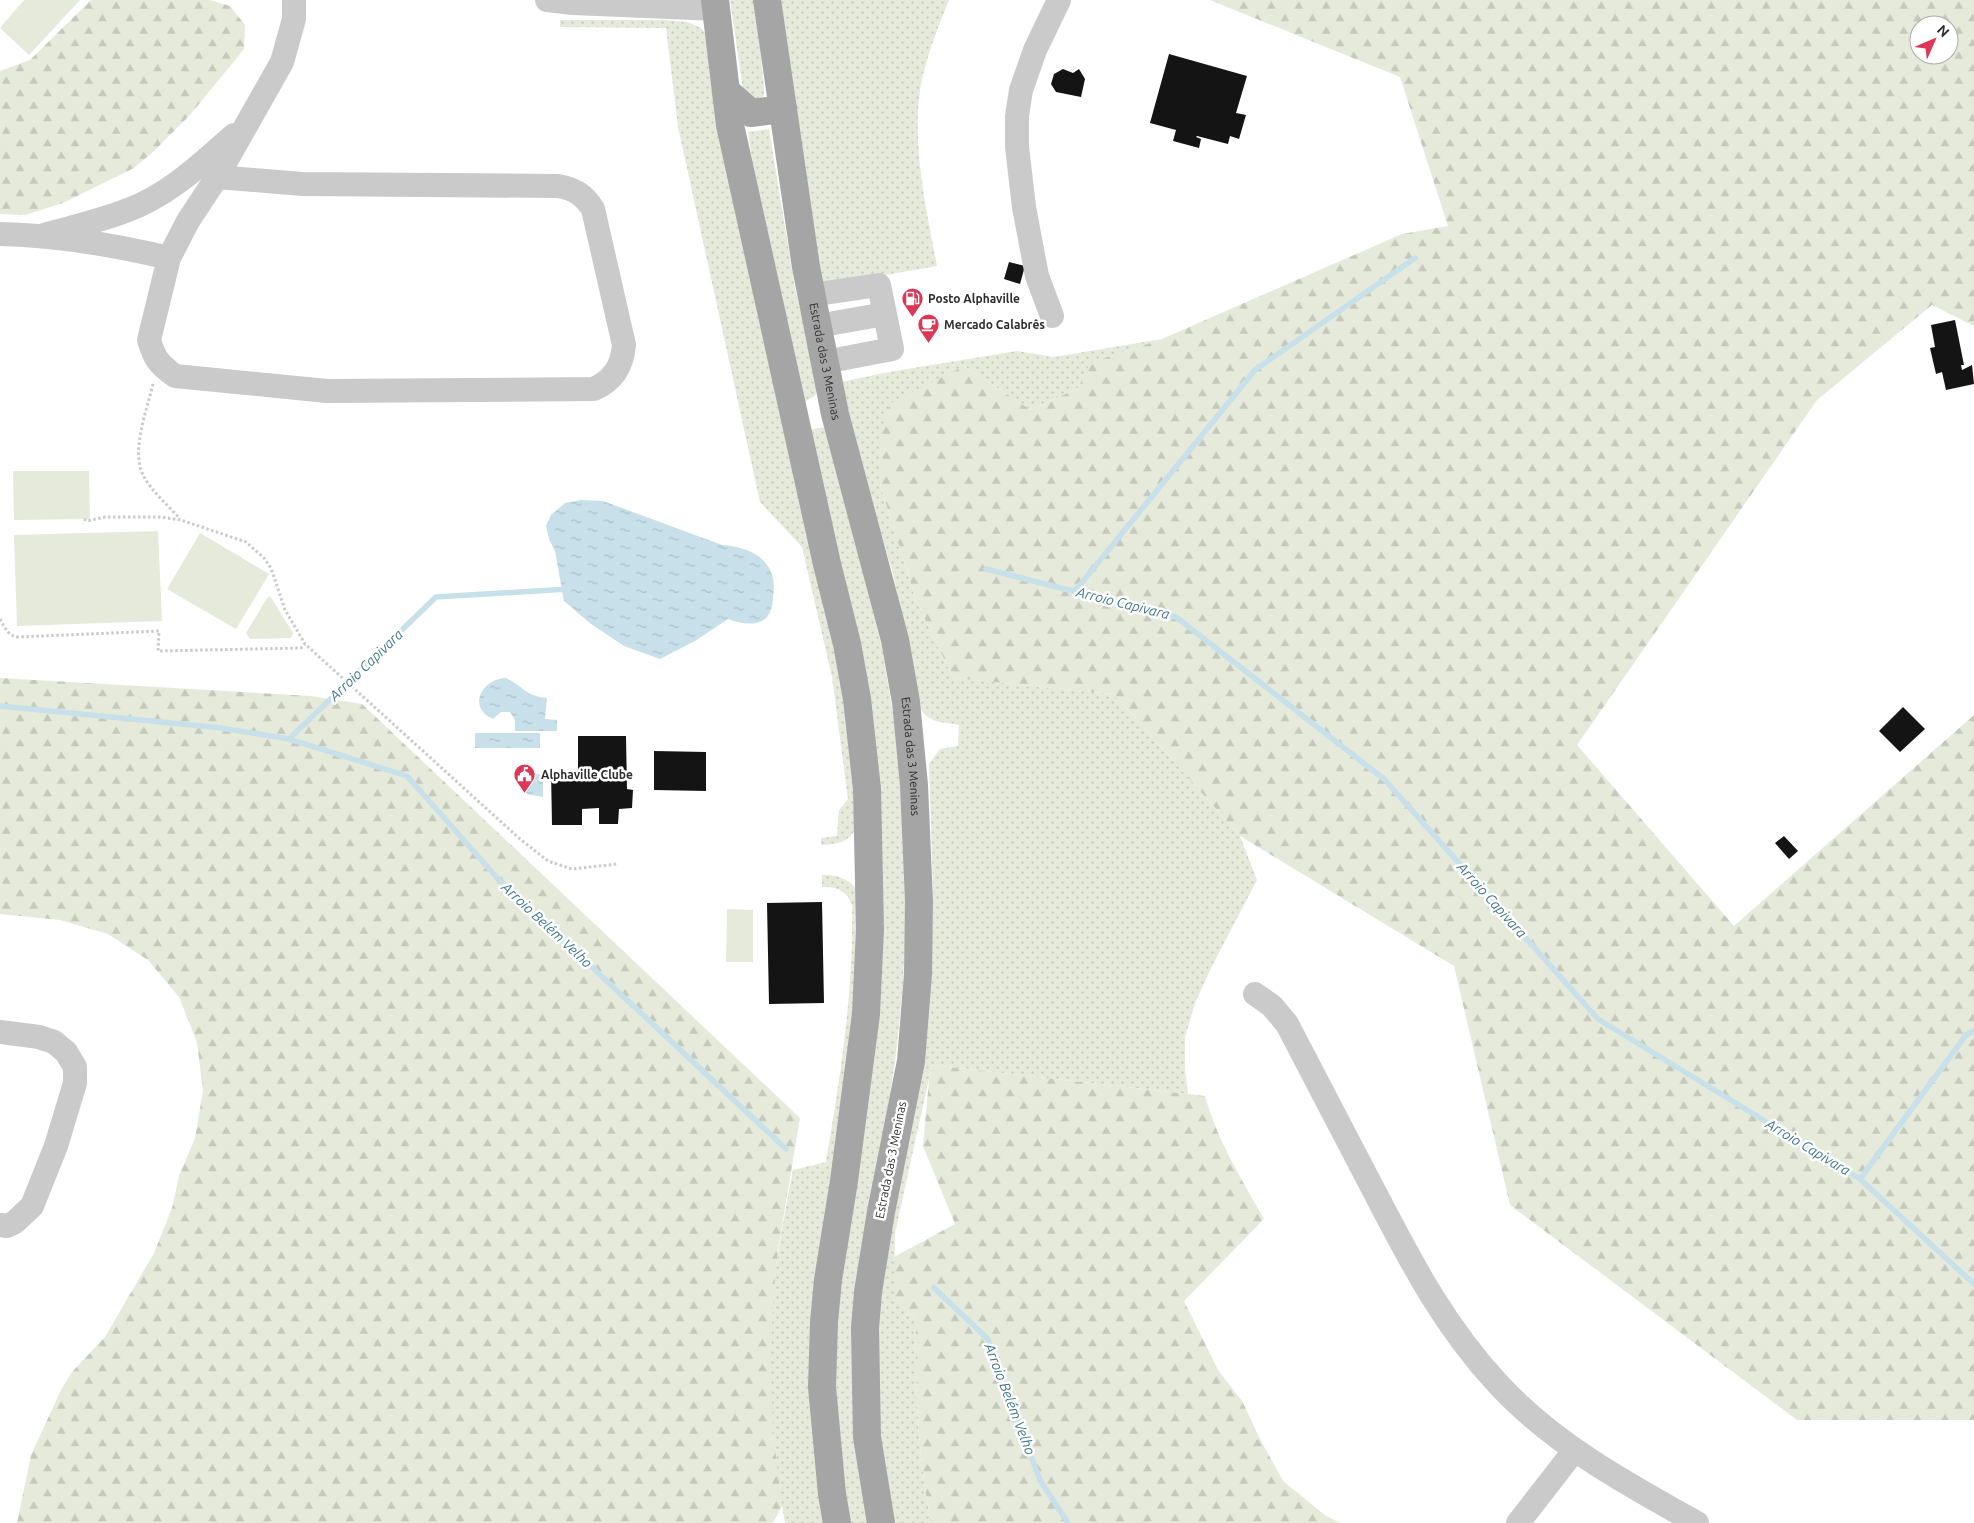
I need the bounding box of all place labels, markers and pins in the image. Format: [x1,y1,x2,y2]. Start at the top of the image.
fuel station icon: Posto Alphaville [900,287,924,318]
place label: Posto Alphaville [928,292,1020,305]
cafe icon: Mercado Calabrês [916,313,940,344]
place label: Mercado Calabrês [944,318,1045,331]
public building icon: Alphaville Clube [513,763,537,794]
place label: Alphaville Clube [541,768,633,781]

